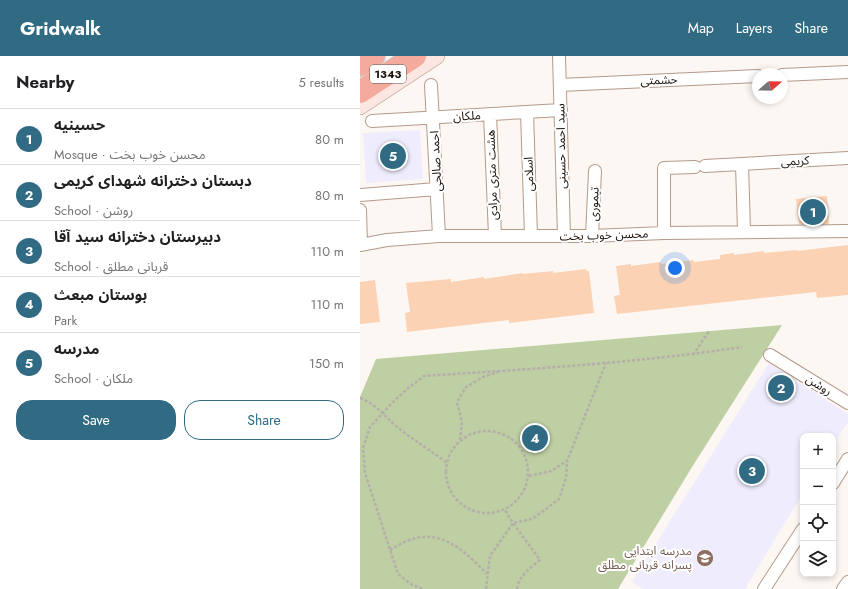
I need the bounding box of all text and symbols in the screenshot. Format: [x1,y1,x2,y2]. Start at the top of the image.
text: Gridwalk [20,15,101,42]
text: Map [688,18,714,38]
text: Layers [736,18,772,38]
text: Share [794,18,828,38]
road number: 1343 [370,65,406,83]
north arrow [752,68,788,104]
text: Nearby [16,70,74,94]
street label: حشمتی [640,70,678,90]
text: 5 results [298,73,344,92]
street label: سید احمد حسینی [551,103,571,189]
street label: ملکان [453,106,481,126]
text: حسینیه [54,114,105,136]
street label: هشت متری مرادی [481,129,503,221]
text: 1 [26,130,32,149]
text: 80 m [315,130,344,149]
street label: احمد صالحی [425,130,447,192]
pin: 5 [380,141,406,171]
text: Mosque · محسن خوب بخت [54,145,206,164]
street label: کریمی [780,151,811,171]
street label: اسلامی [519,156,539,192]
text: دبستان دخترانه شهدای کریمی [54,170,252,192]
text: 2 [25,186,33,205]
text: 80 m [315,186,344,205]
street label: تیموری [584,186,604,221]
pin: 1 [800,197,826,227]
text: School · روشن [54,201,133,220]
street label: محسن خوب بخت [559,224,649,246]
text: دبیرستان دخترانه سید آقا [54,226,221,248]
text: 3 [25,242,33,261]
text: 110 m [310,242,344,261]
text: School · قربانی مطلق [54,257,168,276]
your location [665,258,685,278]
text: بوستان مبعث [54,284,147,306]
text: 4 [24,295,34,314]
text: 110 m [310,295,344,314]
text: Park [54,311,77,330]
text: مدرسه [54,338,100,360]
text: 5 [25,354,33,373]
text: 150 m [309,354,344,373]
text: School · ملکان [54,369,133,388]
street label: روشن [802,370,836,400]
pin: 2 [768,373,794,403]
button: Save [16,400,176,440]
button: Share [184,400,344,440]
pin: 4 [522,423,548,453]
map controls [800,433,836,577]
button: + [800,433,836,469]
pin: 3 [739,456,765,486]
button: − [800,469,836,505]
button: locate [800,505,836,541]
button: layers [800,541,836,577]
place label: مدرسه ابتدایی پسرانه قربانی مطلق [598,542,692,574]
school or university icon: مدرسه ابتدایی پسرانه قربانی مطلق [695,548,715,568]

